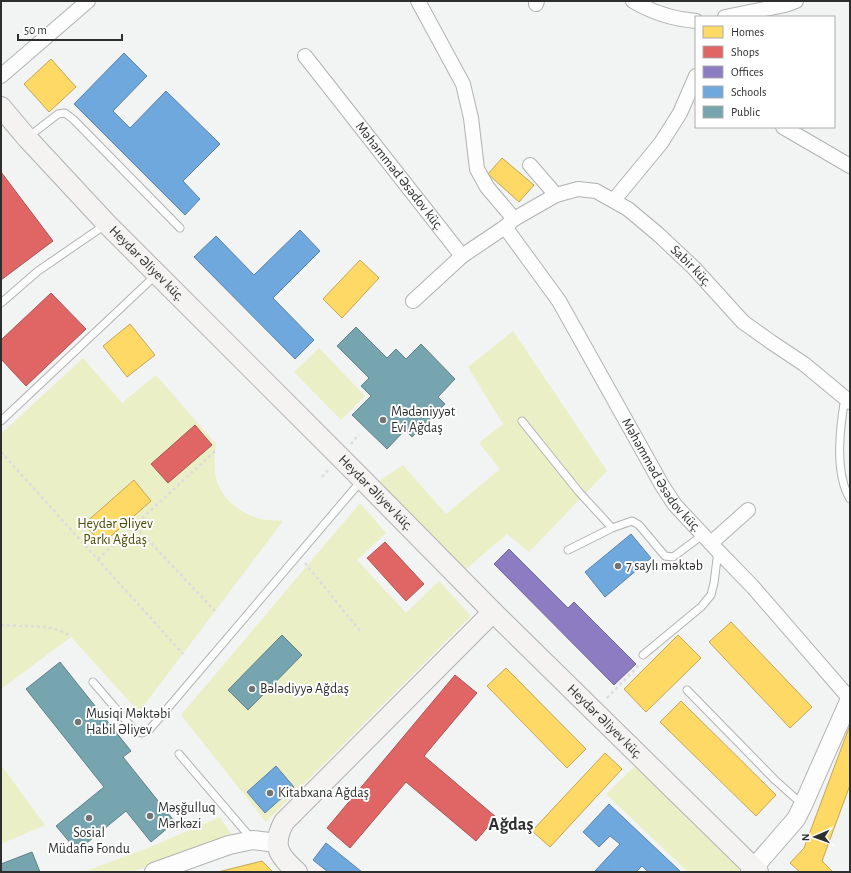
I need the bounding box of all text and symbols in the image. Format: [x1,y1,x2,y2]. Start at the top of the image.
scale bar [18,16,122,42]
legend [695,16,835,128]
text: 50 m [24,24,47,36]
text: Homes [731,26,764,38]
text: Shops [731,46,759,58]
text: Offices [731,66,764,78]
text: Schools [731,86,766,98]
text: Public [731,106,760,118]
street label: Məhəmməd Əsədov küç. [353,119,446,233]
street label: Heydər Əliyev küç. [106,223,187,304]
street label: Sabir küç. [668,243,714,289]
place label: Mədəniyyət Evi Ağdaş [391,405,456,435]
marker: Mədəniyyət Evi Ağdaş [378,415,388,425]
street label: Məhəmməd Əsədov küç. [619,416,704,535]
street label: Heydər Əliyev küç. [336,453,416,533]
park label: Heydər Əliyev Parkı Ağdaş [77,517,153,547]
place label: 7 saylı məktəb [626,559,703,573]
marker: 7 saylı məktəb [613,561,623,571]
place label: Bələdiyyə Ağdaş [260,682,349,696]
street label: Heydər Əliyev küç. [564,682,645,762]
marker: Bələdiyyə Ağdaş [247,684,257,694]
place label: Musiqi Məktəbi Habil Əliyev [86,707,171,737]
marker: Musiqi Məktəbi Habil Əliyev [73,717,83,727]
place label: Kitabxana Ağdaş [278,786,369,800]
marker: Kitabxana Ağdaş [265,788,275,798]
place label: Məşğulluq Mərkəzi [158,801,216,831]
marker: Məşğulluq Mərkəzi [145,811,155,821]
marker: Sosial Müdafiə Fondu [84,813,94,823]
district label: Ağdaş [489,816,533,834]
north arrow [795,817,835,857]
place label: Sosial Müdafiə Fondu [48,826,130,856]
text: N [800,833,811,841]

